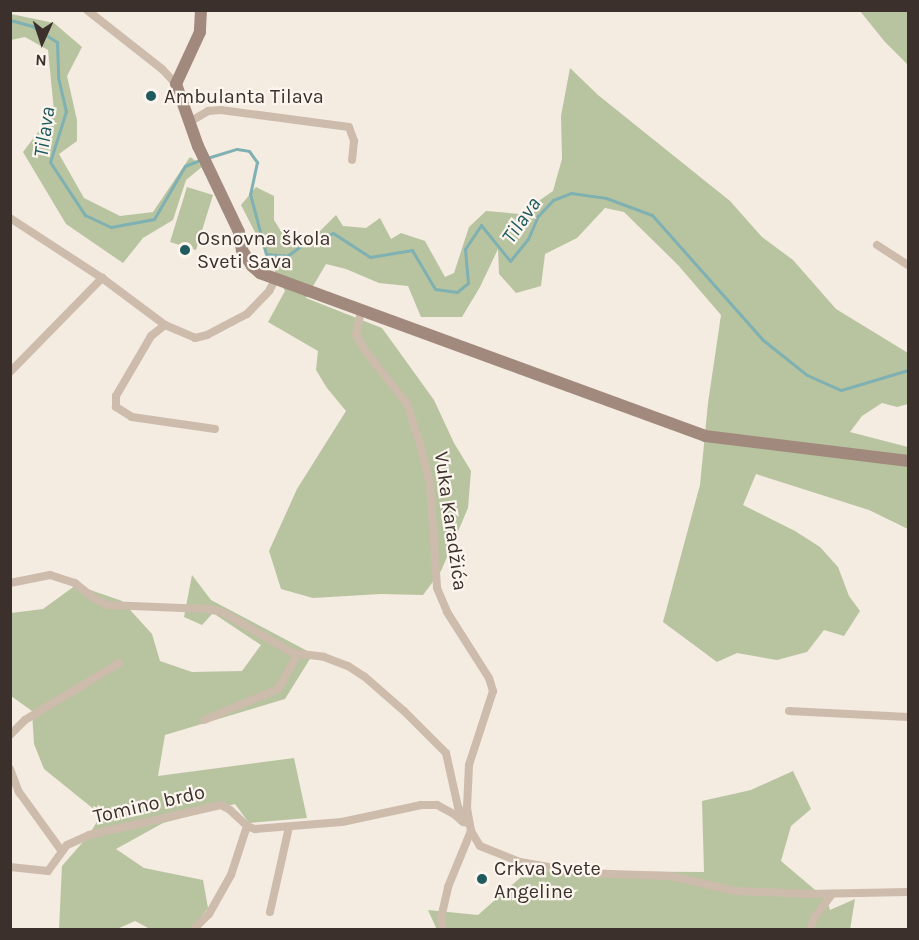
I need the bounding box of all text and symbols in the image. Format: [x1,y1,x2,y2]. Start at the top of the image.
north arrow [12,12,72,72]
text: N [35,51,47,70]
place label: Ambulanta Tilava [164,84,324,108]
marker: Ambulanta Tilava [142,87,160,105]
water label: Tilava [28,105,60,159]
water label: Tilava [496,192,546,248]
place label: Osnovna škola Sveti Sava [197,226,331,273]
marker: Osnovna škola Sveti Sava [178,243,192,257]
street label: Vuka Karadžića [429,450,473,592]
street label: Tomino brdo [91,780,207,828]
place label: Crkva Svete Angeline [494,856,601,903]
marker: Crkva Svete Angeline [475,872,489,886]

